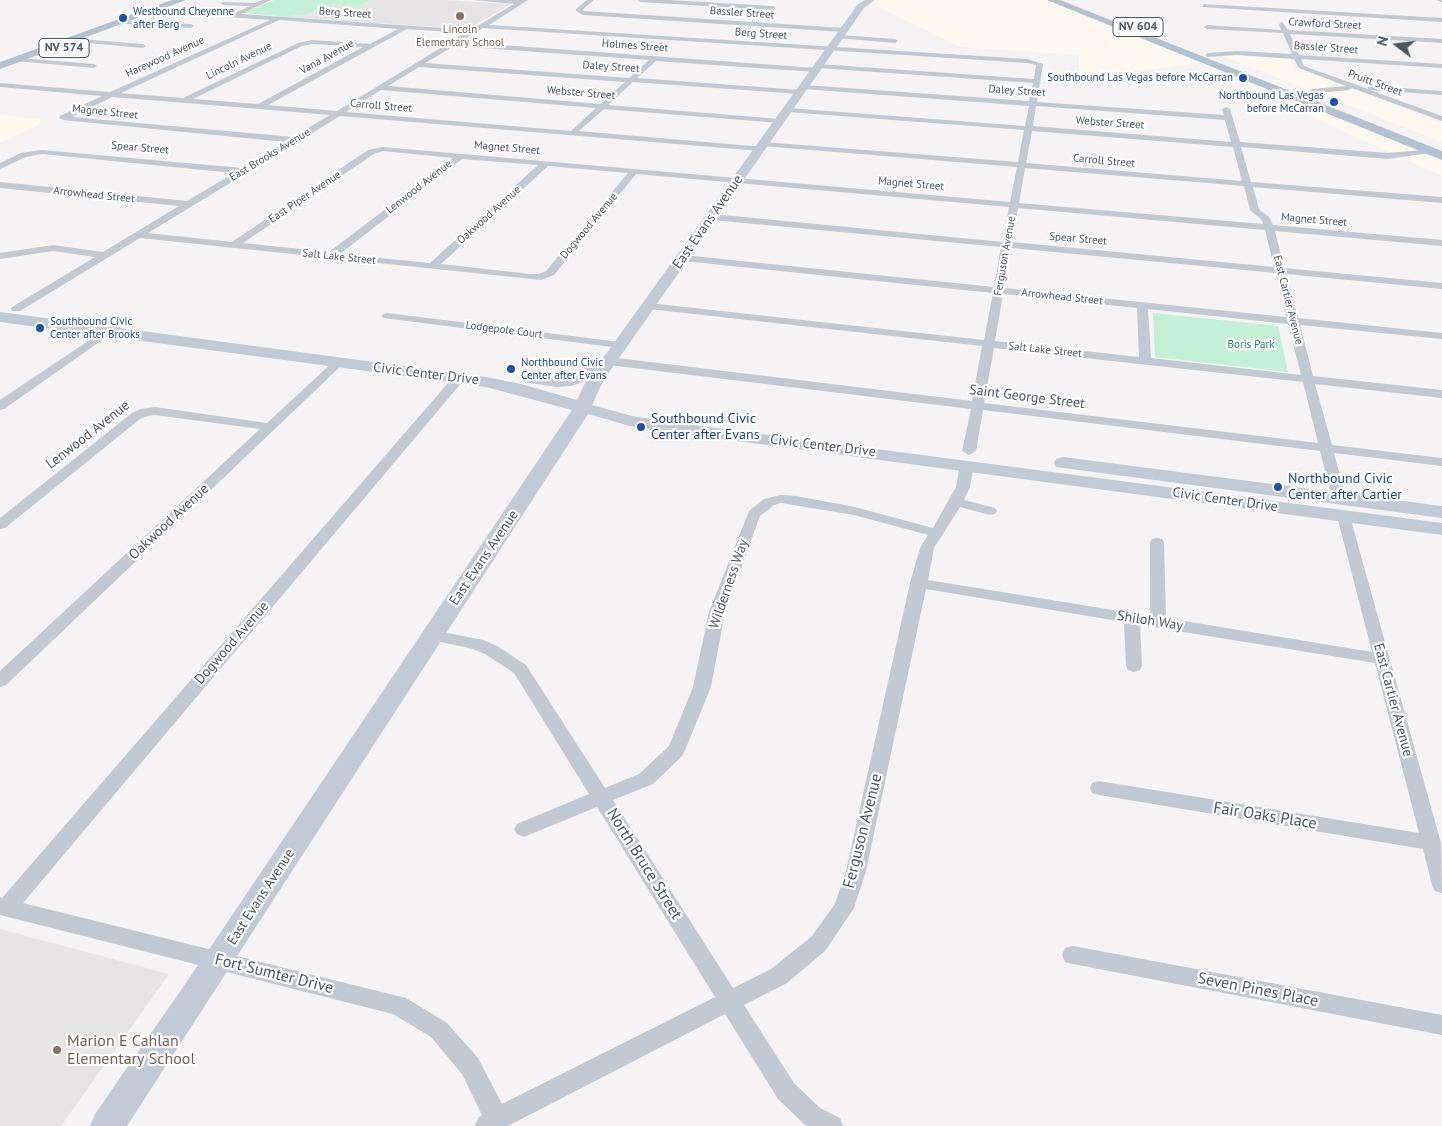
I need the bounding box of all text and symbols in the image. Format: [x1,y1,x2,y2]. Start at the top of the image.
street label: Bassler Street [709,4,775,22]
place label: Westbound Cheyenne after Berg [133,5,234,31]
street label: Berg Street [318,5,372,21]
marker: Lincoln Elementary School [454,10,466,22]
marker: Westbound Cheyenne after Berg [117,12,129,24]
street label: Crawford Street [1288,15,1362,33]
road number: NV 604 [1113,18,1163,36]
north arrow [1372,20,1422,70]
place label: Lincoln Elementary School [416,23,504,49]
street label: Berg Street [734,26,788,42]
street label: Harewood Avenue [123,34,207,80]
text: N [1373,34,1392,48]
street label: Vana Avenue [298,37,356,77]
street label: Holmes Street [601,37,669,55]
road number: NV 574 [39,38,89,58]
street label: Lincoln Avenue [204,39,274,83]
street label: Bassler Street [1293,39,1359,57]
street label: Daley Street [582,58,640,76]
street label: Pruitt Street [1346,67,1404,99]
place label: Southbound Las Vegas before McCarran [1047,71,1233,85]
marker: Southbound Las Vegas before McCarran [1237,72,1249,84]
street label: Daley Street [988,82,1046,100]
street label: Webster Street [546,83,616,103]
place label: Northbound Las Vegas before McCarran [1219,89,1324,115]
marker: Northbound Las Vegas before McCarran [1328,96,1340,108]
street label: Carroll Street [349,97,413,115]
street label: Magnet Street [71,102,139,122]
street label: Webster Street [1075,114,1145,132]
street label: East Brooks Avenue [227,126,313,184]
street label: Spear Street [111,139,169,157]
street label: Magnet Street [473,139,541,157]
street label: Carroll Street [1072,152,1136,170]
street label: Lenwood Avenue [384,157,454,217]
street label: East Piper Avenue [266,168,344,226]
street label: East Evans Avenue [669,172,747,272]
street label: Magnet Street [877,175,945,193]
street label: Oakwood Avenue [454,183,524,247]
street label: Arrowhead Street [53,184,135,206]
street label: Dogwood Avenue [558,190,620,262]
street label: Magnet Street [1280,211,1348,229]
street label: Ferguson Avenue [991,215,1019,297]
street label: Spear Street [1049,230,1107,248]
street label: Salt Lake Street [302,247,376,267]
street label: East Cartier Avenue [1271,254,1305,346]
street label: Arrowhead Street [1021,286,1103,308]
place label: Southbound Civic Center after Brooks [50,315,140,341]
street label: Lodgepole Court [465,319,543,341]
marker: Southbound Civic Center after Brooks [34,322,46,334]
park label: Boris Park [1228,338,1274,352]
street label: Salt Lake Street [1008,340,1082,360]
place label: Northbound Civic Center after Evans [521,356,606,382]
street label: Civic Center Drive [372,359,480,389]
marker: Northbound Civic Center after Evans [505,363,517,375]
street label: Saint George Street [968,382,1086,412]
street label: Lenwood Avenue [43,397,133,473]
place label: Southbound Civic Center after Evans [651,411,760,444]
marker: Southbound Civic Center after Evans [635,421,647,433]
street label: Civic Center Drive [769,431,877,461]
place label: Northbound Civic Center after Cartier [1288,471,1402,504]
street label: Oakwood Avenue [125,481,213,563]
marker: Northbound Civic Center after Cartier [1272,481,1284,493]
street label: Civic Center Drive [1171,484,1279,516]
street label: East Evans Avenue [446,507,522,609]
street label: Wilderness Way [706,537,752,631]
street label: Dogwood Avenue [191,598,273,688]
street label: Shiloh Way [1116,608,1184,634]
street label: East Cartier Avenue [1370,642,1416,758]
street label: Ferguson Avenue [839,772,887,890]
street label: Fair Oaks Place [1212,798,1318,834]
street label: North Bruce Street [602,805,686,923]
street label: East Evans Avenue [224,846,298,948]
street label: Fort Sumter Drive [213,950,335,998]
street label: Seven Pines Place [1196,969,1320,1011]
place label: Marion E Cahlan Elementary School [67,1031,195,1069]
marker: Marion E Cahlan Elementary School [51,1044,63,1056]

